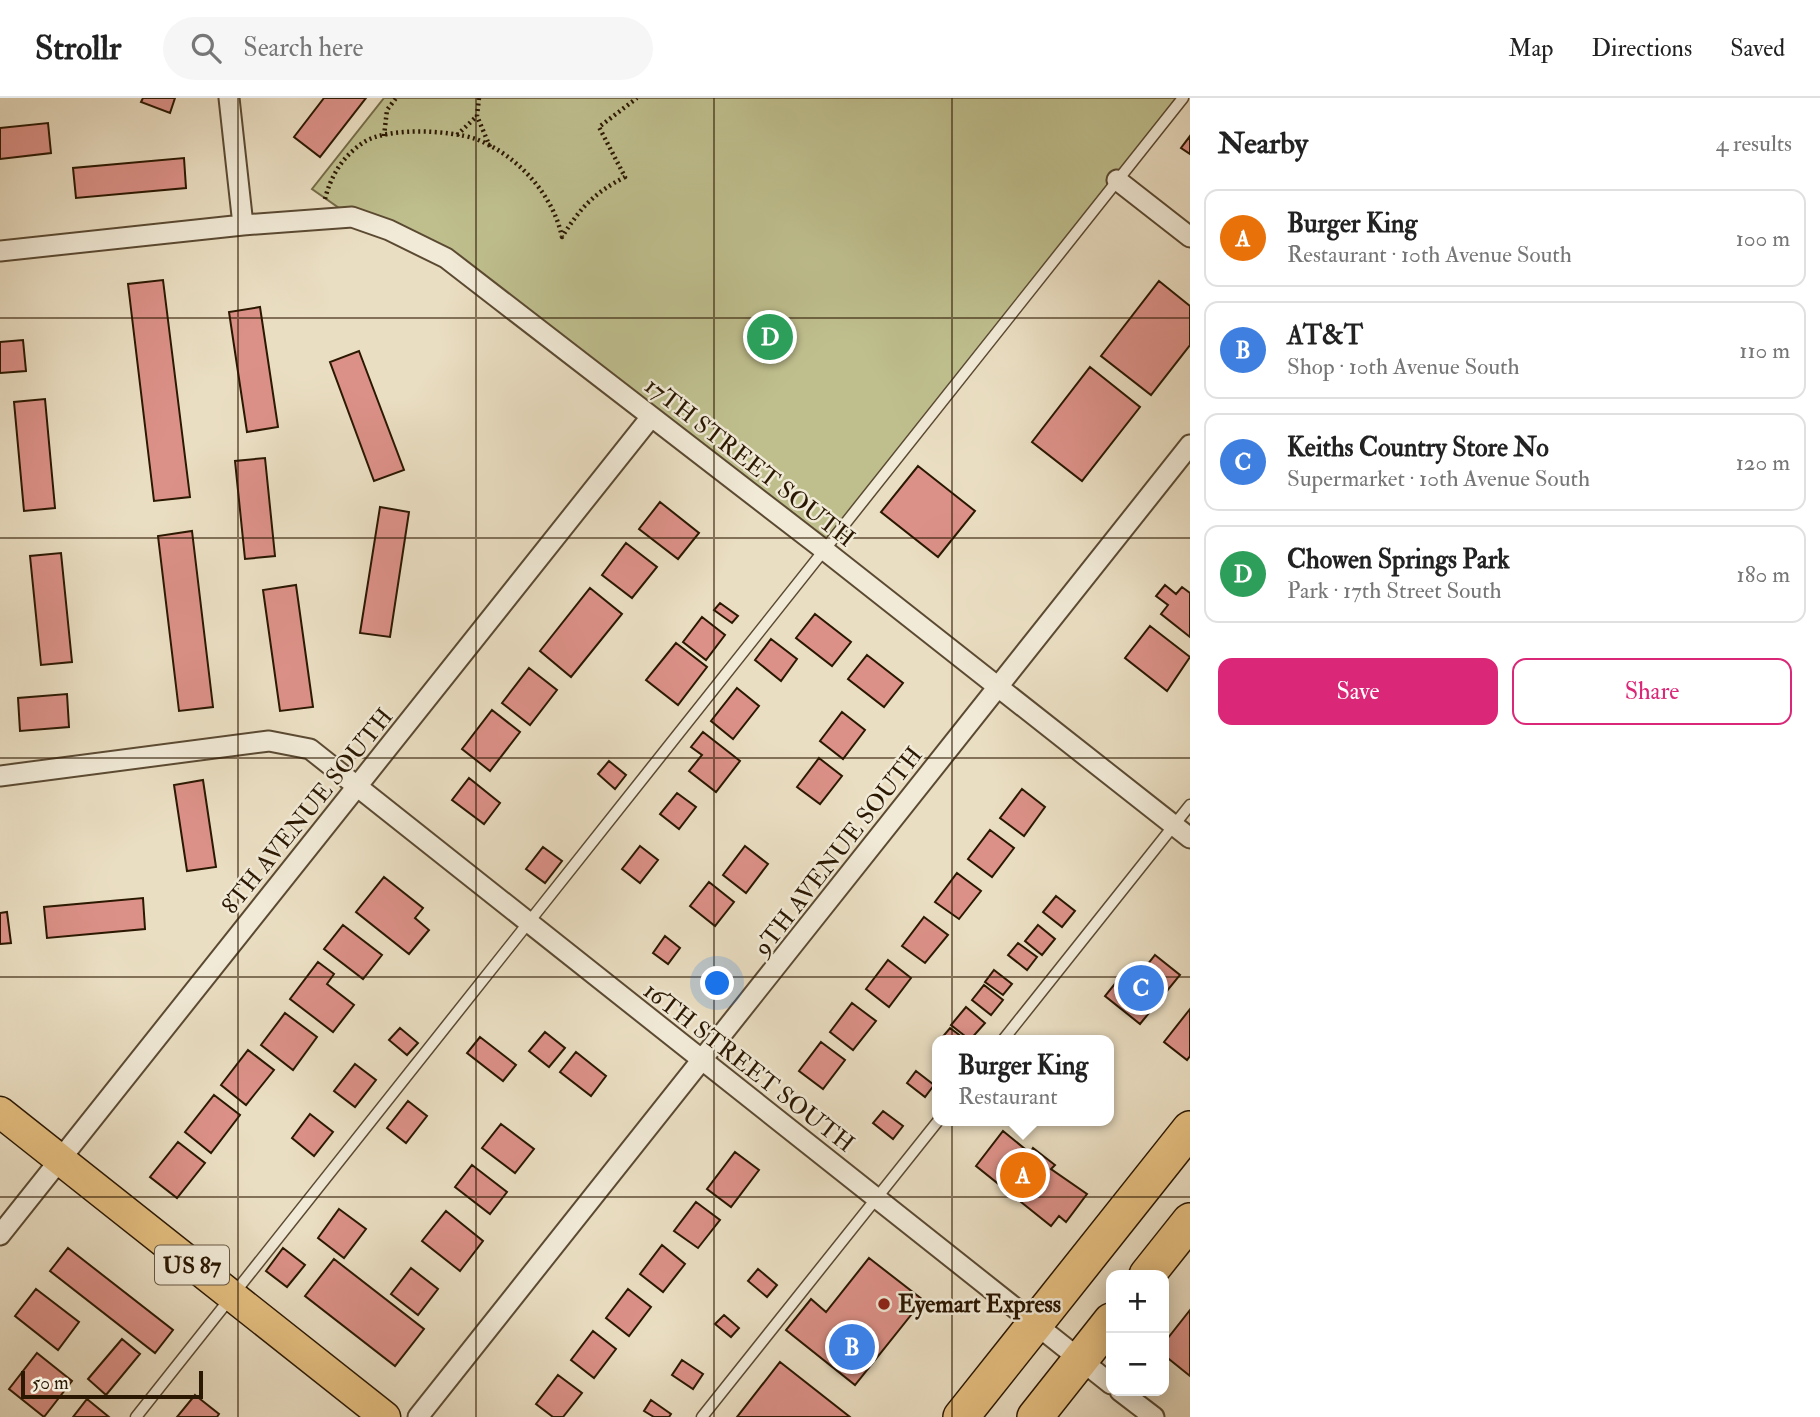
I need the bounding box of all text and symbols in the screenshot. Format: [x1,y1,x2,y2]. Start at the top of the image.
search box [163,17,653,80]
text: Strollr [35,28,121,69]
icon: search [187,29,225,67]
text: Search here [243,32,363,64]
text: Map [1508,33,1553,64]
text: Directions [1591,33,1692,64]
text: Saved [1730,33,1785,64]
text: Nearby [1218,125,1308,162]
text: 4 results [1716,129,1792,158]
text: Burger King [1287,208,1417,240]
text: A [1236,224,1250,253]
text: 100 m [1736,224,1790,253]
text: Restaurant · 10th Avenue South [1287,240,1572,269]
pin: D [747,311,793,363]
text: AT&T [1287,320,1363,352]
text: B [1235,336,1251,365]
text: 110 m [1739,336,1790,365]
text: Shop · 10th Avenue South [1287,352,1520,381]
street label: 17TH STREET SOUTH [638,371,861,554]
text: Keiths Country Store No [1287,432,1549,464]
text: C [1235,448,1251,477]
text: 120 m [1736,448,1790,477]
text: Supermarket · 10th Avenue South [1287,464,1590,493]
text: Chowen Springs Park [1287,544,1510,576]
text: D [1234,560,1252,589]
text: 180 m [1737,560,1790,589]
text: Park · 17th Street South [1287,576,1502,605]
button: Save [1218,658,1498,725]
button: Share [1512,658,1792,725]
street label: 8TH AVENUE SOUTH [215,702,400,921]
street label: 9TH AVENUE SOUTH [746,740,930,964]
pin: C [1118,962,1164,1014]
your location [700,966,734,1000]
street label: 16TH STREET SOUTH [637,975,860,1159]
popup [932,1035,1114,1126]
text: Burger King [958,1050,1088,1082]
text: Restaurant [958,1082,1058,1111]
pin: A [1000,1149,1046,1201]
road number: US 87 [155,1246,229,1284]
map controls [1106,1270,1169,1396]
button: + [1106,1270,1169,1333]
place label: Eyemart Express [898,1289,1061,1320]
marker: Eyemart Express [876,1296,892,1312]
pin: B [829,1321,875,1373]
button: − [1106,1333,1169,1396]
scale bar [21,1368,203,1400]
text: 50 m [32,1371,69,1395]

